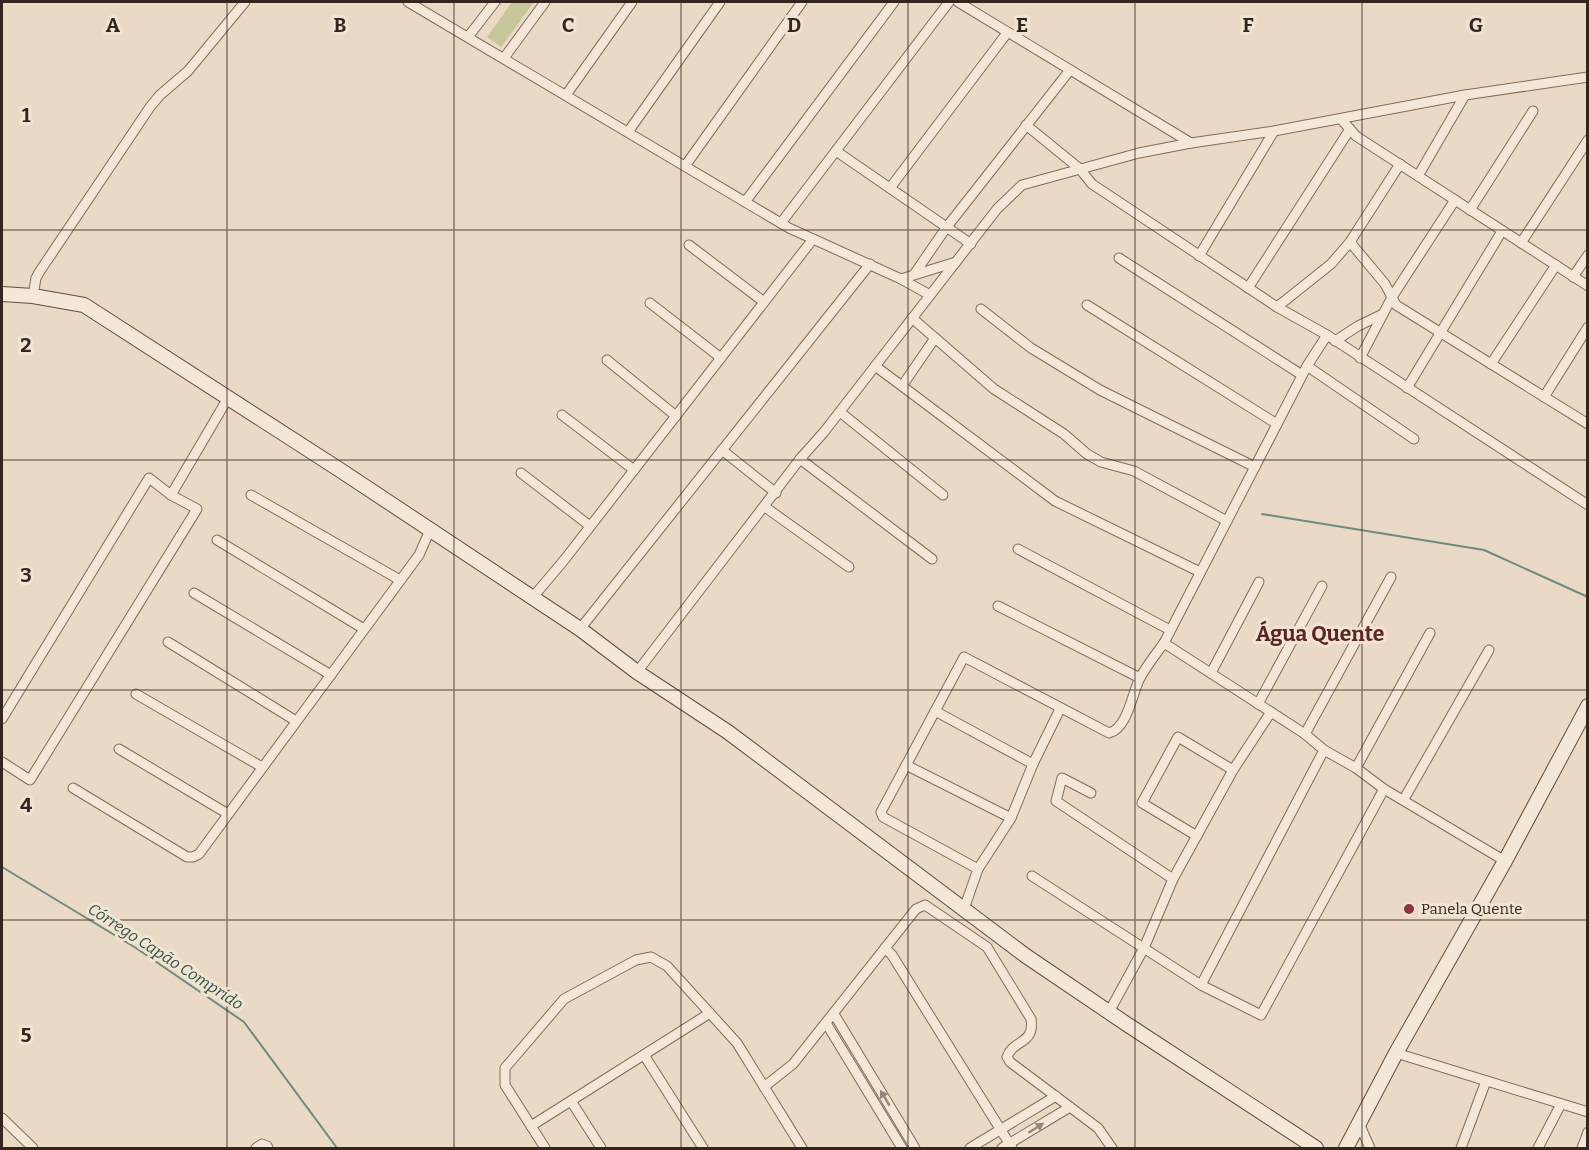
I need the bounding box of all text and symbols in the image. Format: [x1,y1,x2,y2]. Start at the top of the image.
text: A [106,13,121,37]
text: B [334,13,347,37]
text: C [562,13,574,37]
text: D [787,13,801,37]
text: E [1016,13,1028,37]
text: F [1242,13,1254,37]
text: G [1469,13,1483,37]
text: 1 [22,103,31,127]
text: 2 [20,333,32,357]
text: 3 [20,563,32,587]
district label: Água Quente [1256,620,1384,647]
text: 4 [20,793,32,817]
water label: Córrego Capão Comprido [85,899,247,1014]
place label: Panela Quente [1421,900,1522,918]
marker: Panela Quente [1402,902,1416,916]
text: 5 [21,1023,32,1047]
one-way arrow [879,1090,890,1106]
one-way arrow [1028,1122,1044,1133]

